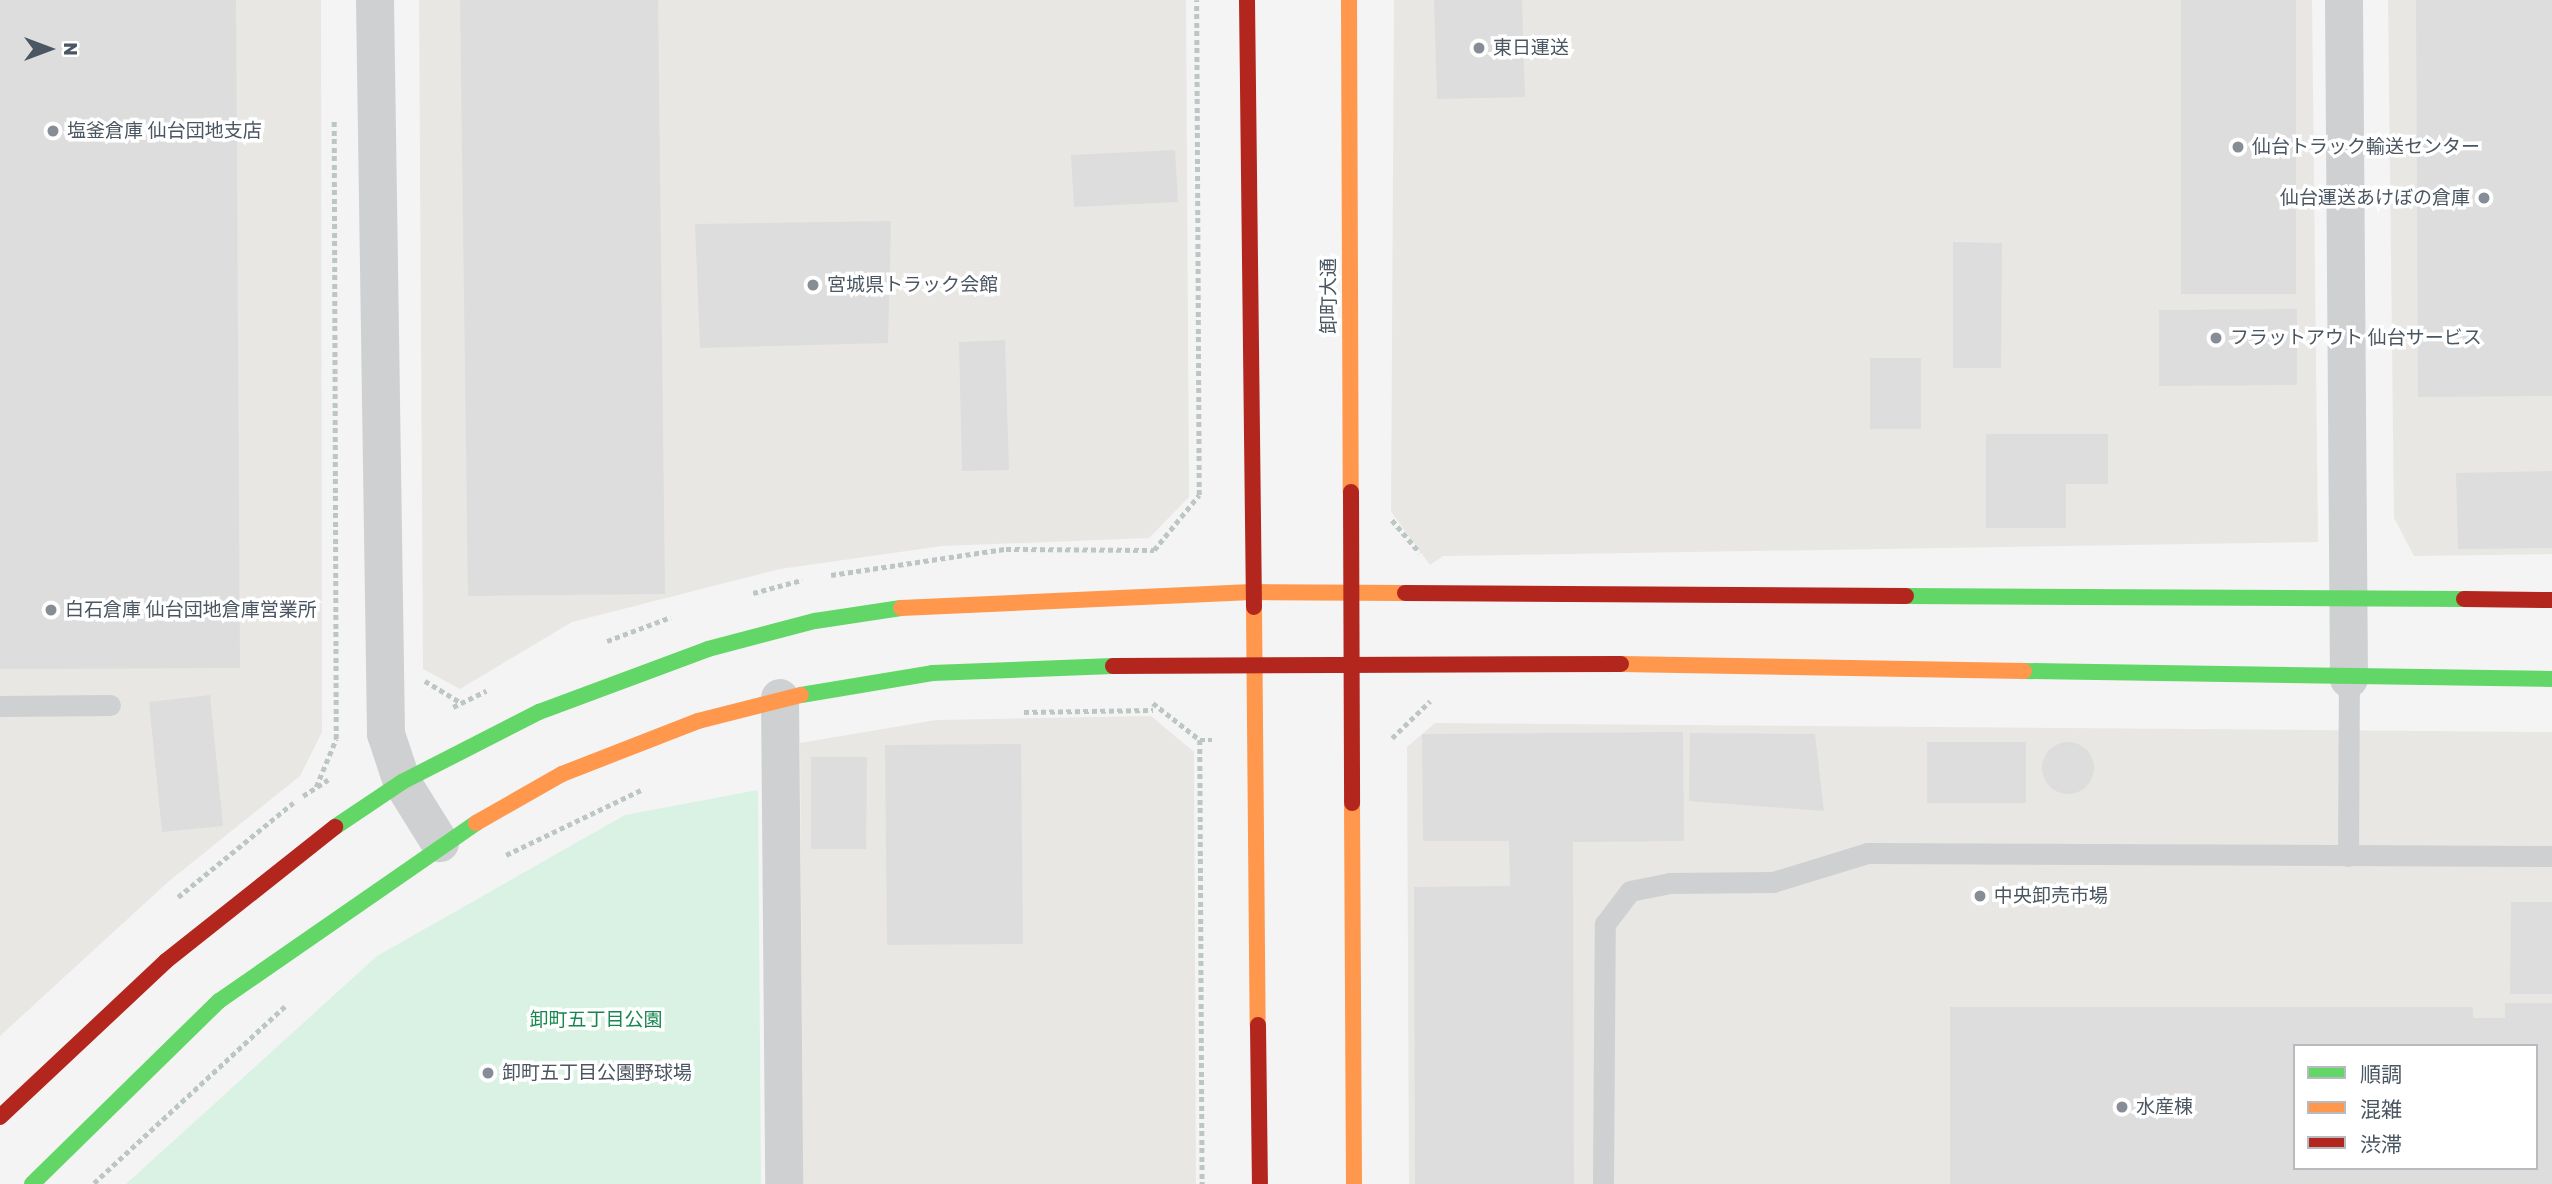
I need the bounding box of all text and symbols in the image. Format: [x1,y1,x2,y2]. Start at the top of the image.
north arrow [14,14,84,84]
place label: 東日運送 [1493,37,1569,59]
marker: 東日運送 [1471,40,1487,56]
text: N [59,42,82,56]
place label: 塩釜倉庫 仙台団地支店 [67,120,262,142]
marker: 塩釜倉庫 仙台団地支店 [45,123,61,139]
place label: 仙台トラック輸送センター [2252,136,2480,158]
marker: 仙台トラック輸送センター [2230,139,2246,155]
place label: 仙台運送あけぼの倉庫 [2280,187,2470,209]
marker: 仙台運送あけぼの倉庫 [2476,190,2492,206]
street label: 卸町大通 [1318,258,1340,334]
place label: 宮城県トラック会館 [827,274,998,296]
marker: 宮城県トラック会館 [805,277,821,293]
place label: フラットアウト 仙台サービス [2230,327,2482,349]
marker: フラットアウト 仙台サービス [2208,330,2224,346]
place label: 白石倉庫 仙台団地倉庫営業所 [65,599,317,621]
marker: 白石倉庫 仙台団地倉庫営業所 [43,602,59,618]
place label: 中央卸売市場 [1994,885,2108,907]
marker: 中央卸売市場 [1972,888,1988,904]
park label: 卸町五丁目公園 [530,1009,662,1031]
legend [2293,1044,2538,1170]
place label: 卸町五丁目公園野球場 [502,1062,692,1084]
text: 順調 [2360,1062,2402,1087]
marker: 卸町五丁目公園野球場 [480,1065,496,1081]
place label: 水産棟 [2136,1096,2193,1118]
text: 混雑 [2360,1097,2402,1122]
marker: 水産棟 [2114,1099,2130,1115]
text: 渋滞 [2360,1132,2402,1157]

